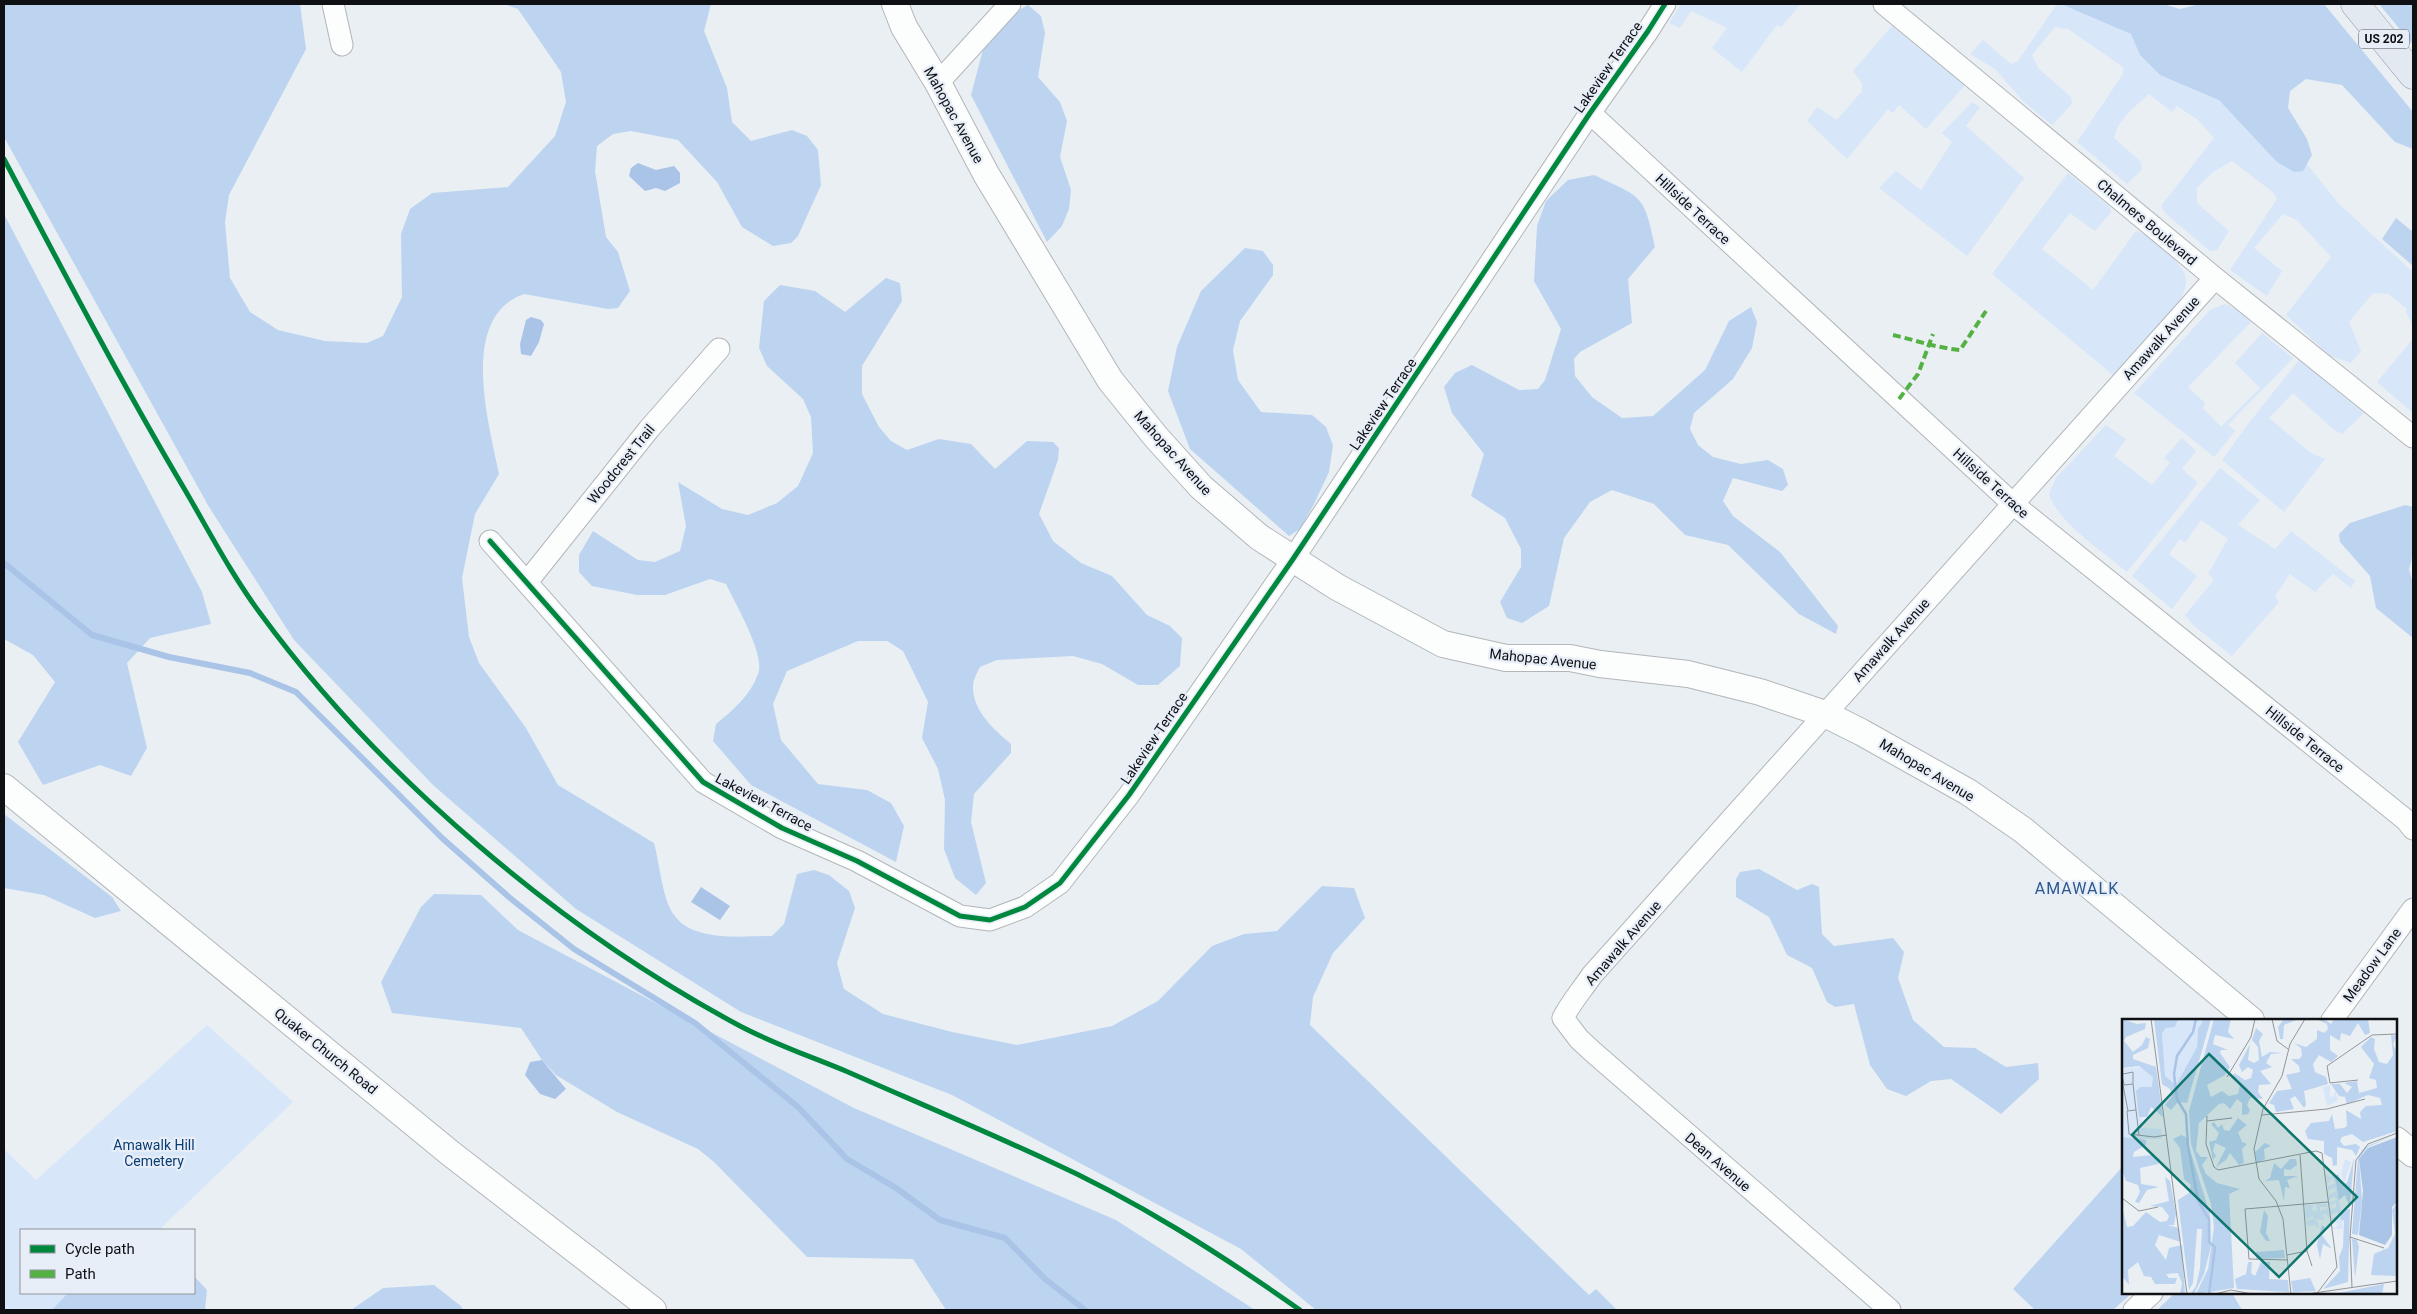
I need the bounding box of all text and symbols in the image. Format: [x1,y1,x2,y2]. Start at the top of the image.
street label: Lakeview Terrace [1571,18,1645,116]
road number: US 202 [2359,30,2409,48]
street label: Mahopac Avenue [921,64,987,166]
street label: Hillside Terrace [1652,170,1734,248]
street label: Chalmers Boulevard [2094,176,2200,268]
street label: Amawalk Avenue [2119,293,2203,383]
street label: Lakeview Terrace [1346,355,1420,453]
street label: Mahopac Avenue [1131,408,1215,498]
street label: Woodcrest Trail [584,421,658,507]
street label: Hillside Terrace [1950,445,2032,521]
street label: Amawalk Avenue [1849,595,1933,685]
street label: Mahopac Avenue [1489,645,1597,673]
street label: Lakeview Terrace [1117,689,1191,787]
street label: Hillside Terrace [2263,703,2347,775]
street label: Mahopac Avenue [1877,735,1977,805]
street label: Lakeview Terrace [713,770,815,834]
district label: AMAWALK [2035,879,2119,898]
street label: Amawalk Avenue [1582,897,1664,989]
street label: Meadow Lane [2340,925,2404,1005]
street label: Quaker Church Road [271,1005,381,1097]
inset map [2122,1019,2397,1294]
street label: Dean Avenue [1682,1129,1754,1195]
park label: Amawalk Hill Cemetery [113,1137,195,1169]
legend [20,1229,195,1294]
text: Cycle path [65,1240,135,1258]
text: Path [65,1265,96,1283]

